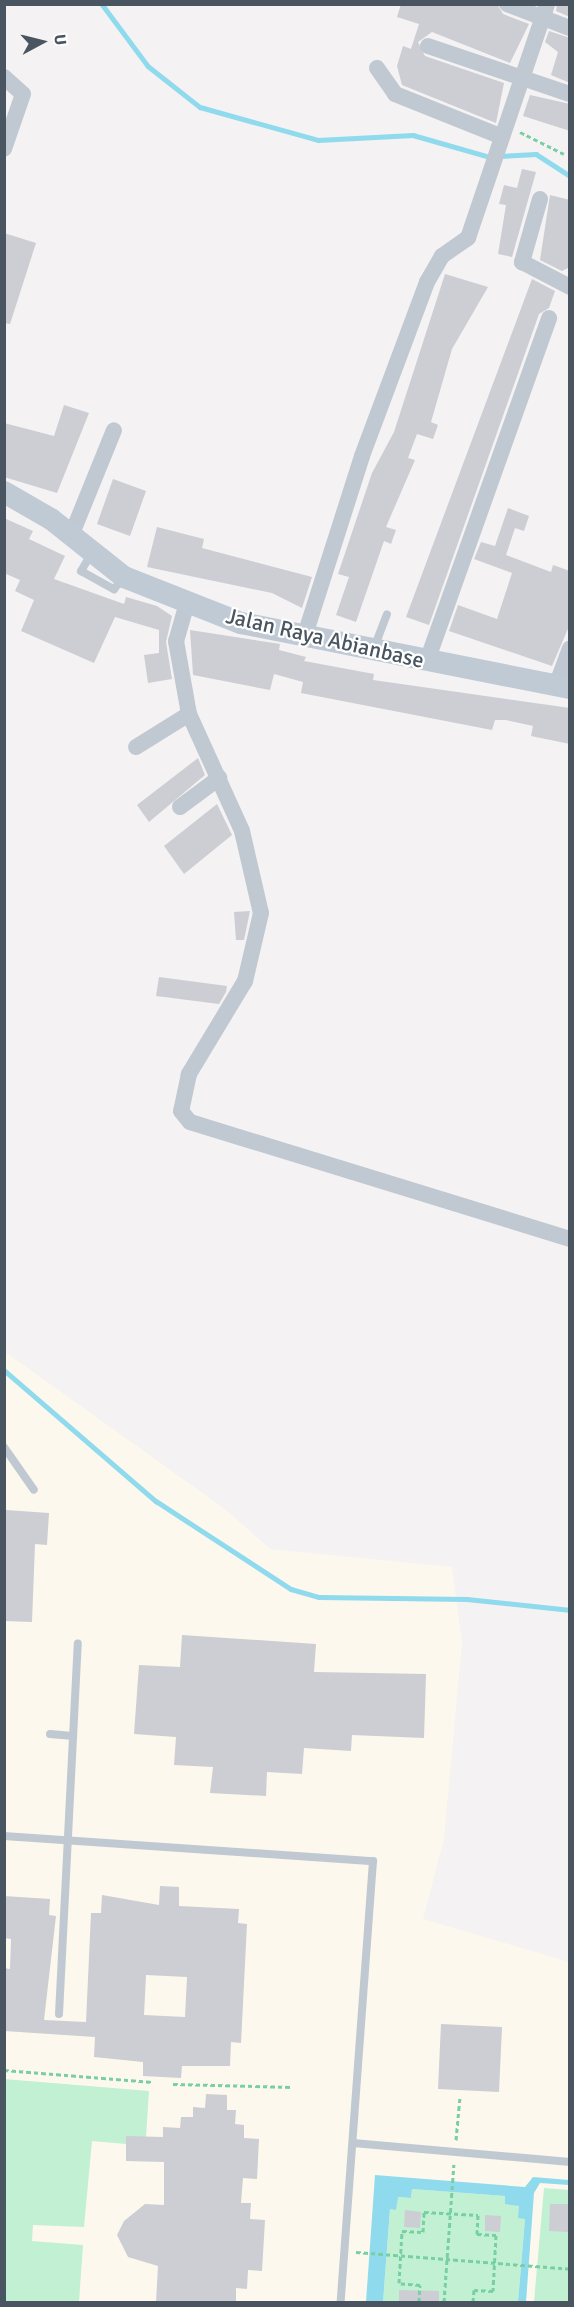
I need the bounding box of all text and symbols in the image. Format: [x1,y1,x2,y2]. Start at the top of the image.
north arrow [12,12,72,72]
text: U [49,33,70,46]
street label: Jalan Raya Abianbase [223,602,427,674]

